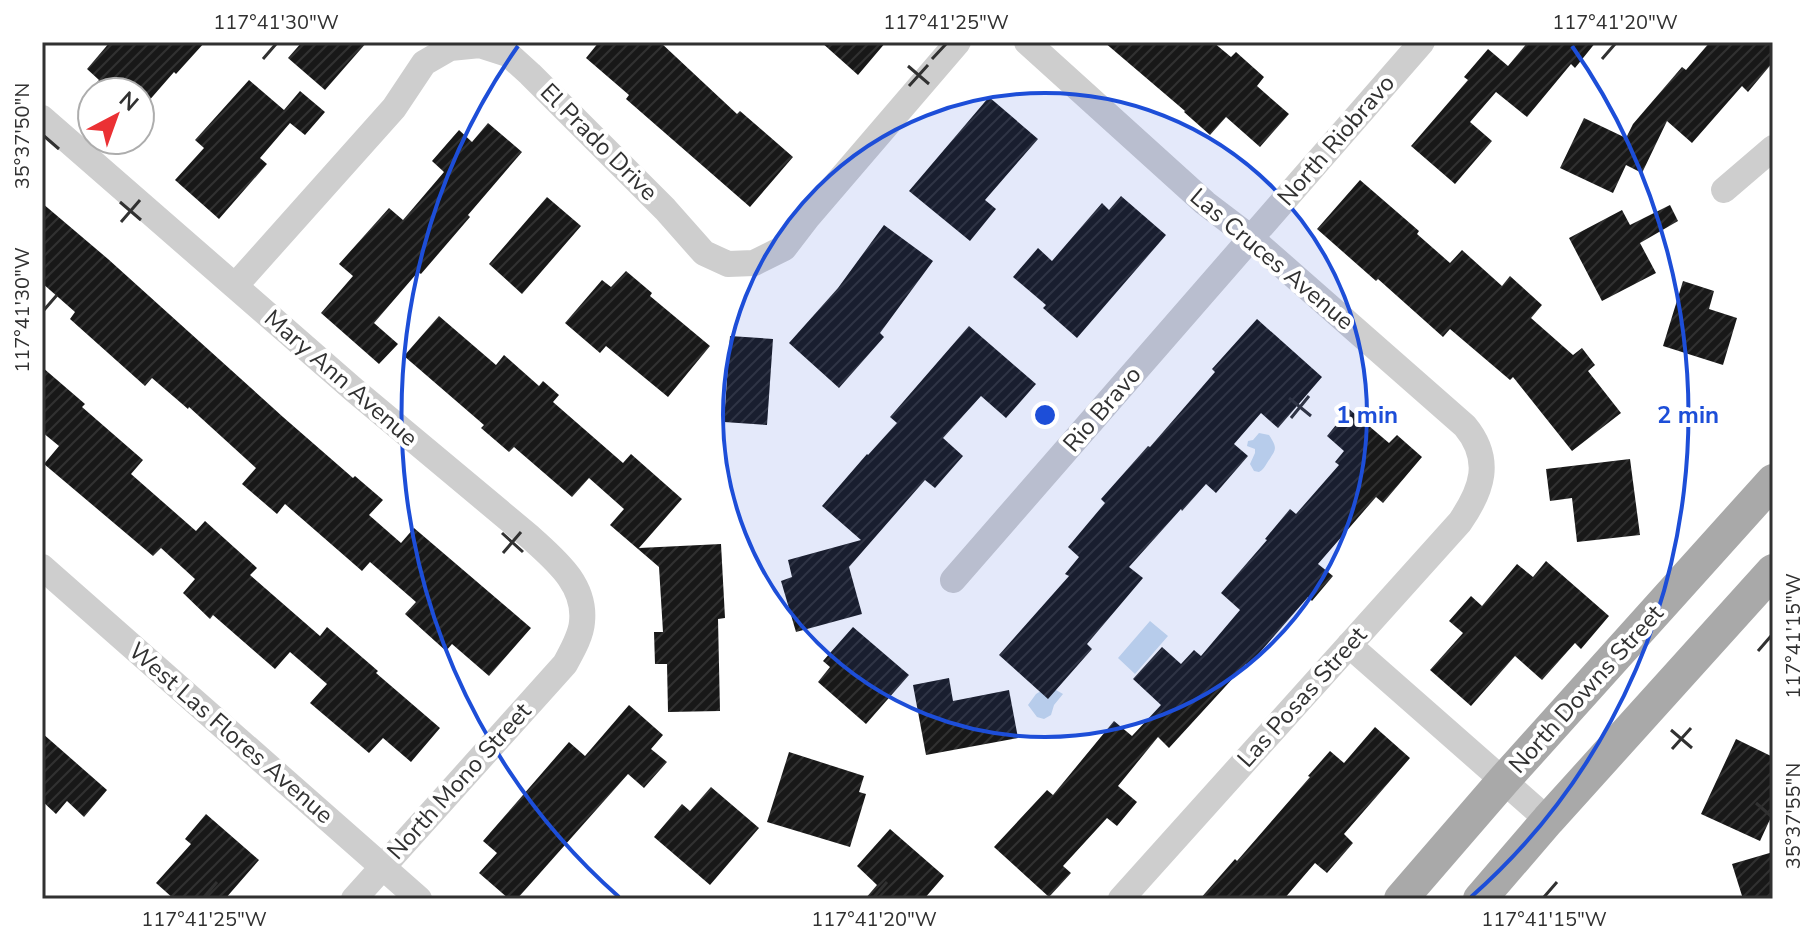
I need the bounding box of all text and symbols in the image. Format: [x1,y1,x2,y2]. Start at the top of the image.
text: 117°41'30"W [213,9,339,36]
text: 117°41'25"W [883,9,1009,36]
text: 117°41'20"W [1552,9,1678,36]
street label: North Riobravo [1270,68,1402,212]
north arrow [76,76,156,156]
street label: El Prado Drive [533,76,665,208]
text: 35°37'50"N [9,83,36,189]
text: N [112,85,145,118]
street label: Las Cruces Avenue [1183,181,1361,337]
text: 117°41'30"W [9,247,36,373]
street label: Mary Ann Avenue [257,302,425,454]
street label: Rio Bravo [1056,359,1148,459]
text: 1 min [1336,399,1398,431]
text: 2 min [1657,399,1719,431]
centre of rings [1031,401,1059,429]
text: 117°41'15"W [1780,573,1807,699]
street label: North Downs Street [1502,597,1671,780]
street label: Las Posas Street [1230,619,1374,774]
street label: West Las Flores Avenue [122,635,340,831]
street label: North Mono Street [380,695,539,866]
text: 35°37'55"N [1780,763,1807,869]
text: 117°41'25"W [141,906,267,933]
text: 117°41'20"W [811,906,937,933]
text: 117°41'15"W [1481,906,1607,933]

